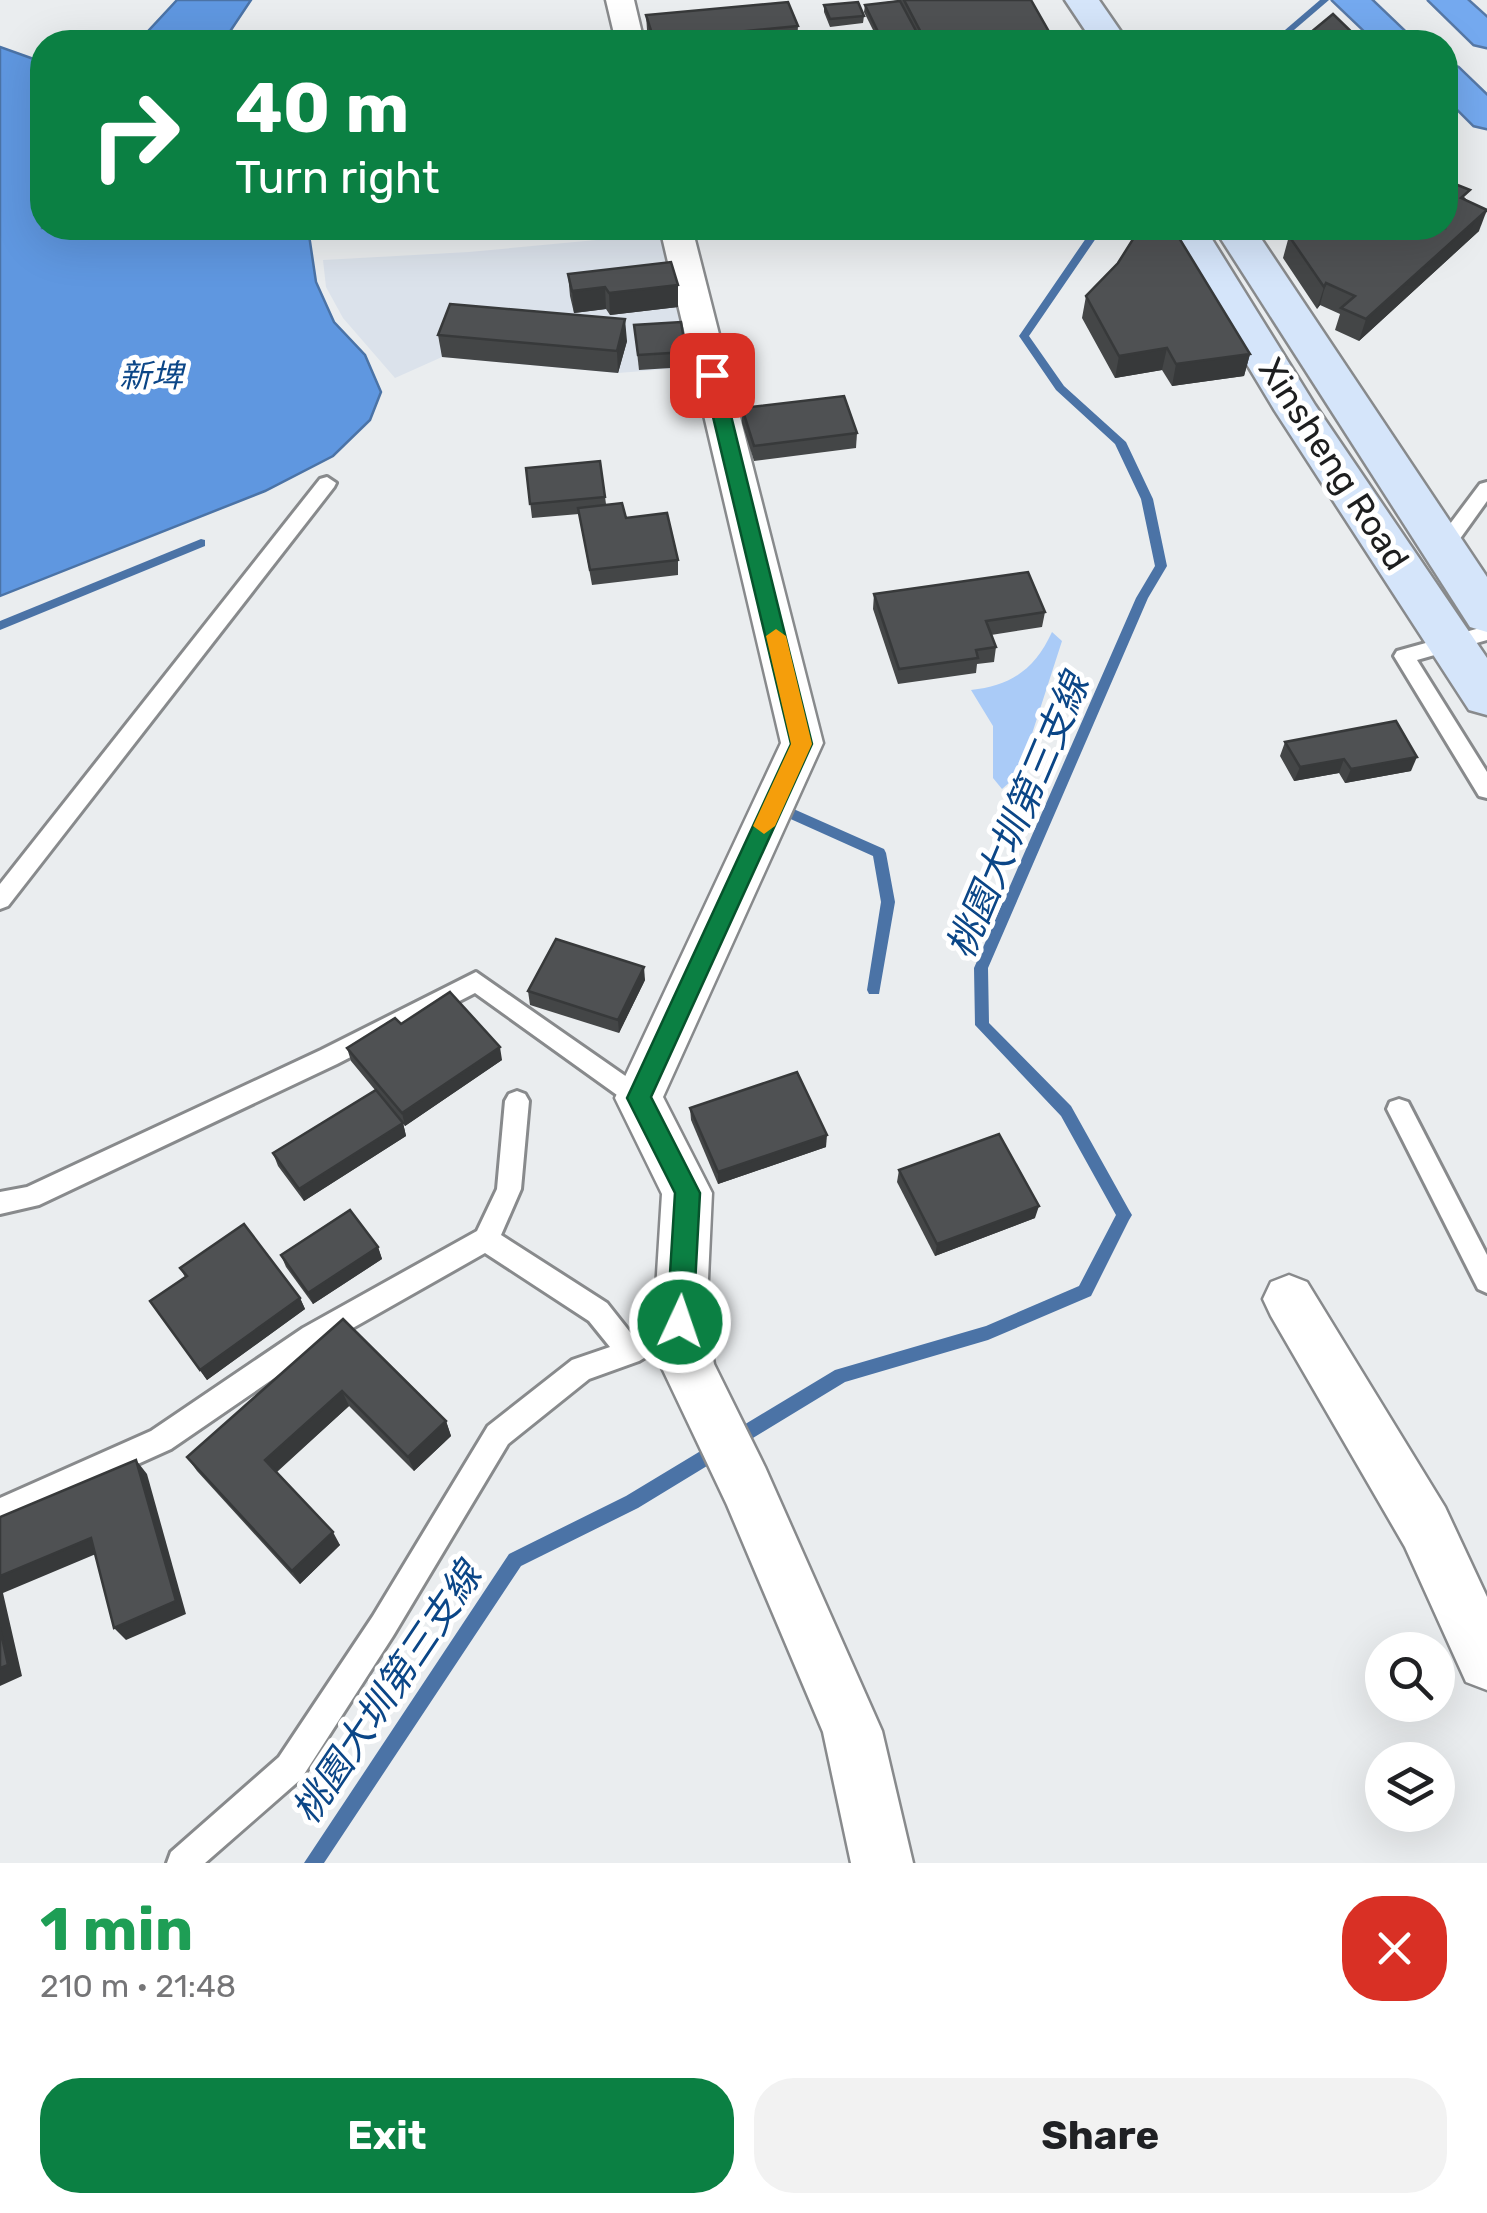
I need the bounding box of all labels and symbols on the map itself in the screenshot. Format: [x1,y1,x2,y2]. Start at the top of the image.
pin [670,333,755,418]
street label: Xinsheng Road [1250,350,1418,578]
water label: 新埤 [119,357,187,395]
water label: 桃園大圳第三支線 [937,663,1100,965]
position arrow [628,1270,732,1374]
water label: 桃園大圳第三支線 [283,1551,493,1832]

